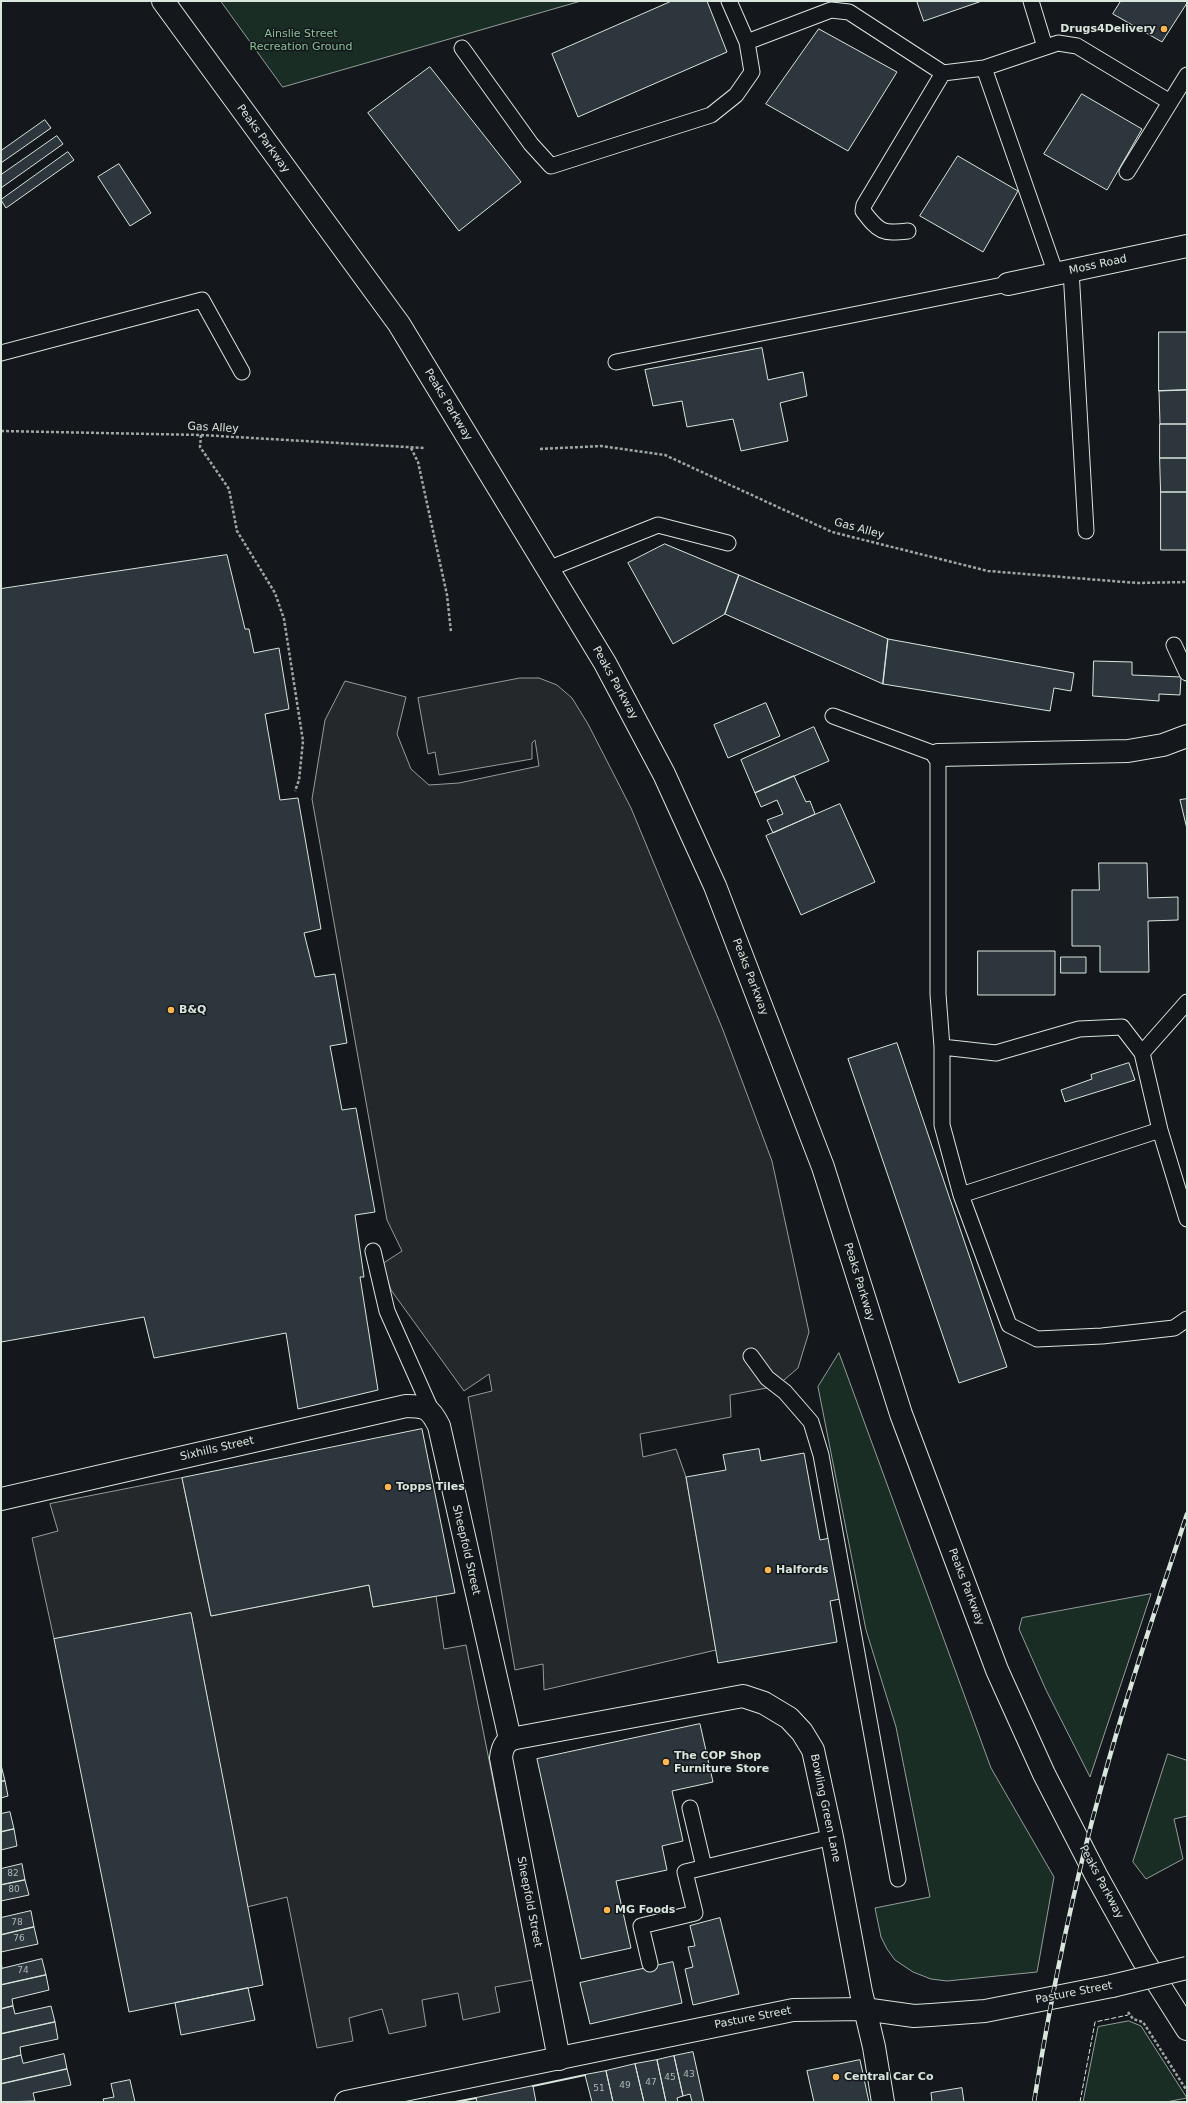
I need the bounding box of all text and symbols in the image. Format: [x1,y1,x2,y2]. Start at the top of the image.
place label: Drugs4Delivery [1060,22,1156,36]
marker: Drugs4Delivery [1159,24,1169,34]
park label: Ainslie Street Recreation Ground [250,27,352,53]
street label: Peaks Parkway [234,102,292,176]
street label: Moss Road [1068,252,1128,278]
street label: Peaks Parkway [421,367,475,443]
street label: Gas Alley [187,420,239,436]
street label: Gas Alley [832,516,886,542]
street label: Peaks Parkway [590,644,640,722]
street label: Peaks Parkway [729,937,771,1017]
place label: B&Q [179,1003,206,1017]
marker: B&Q [166,1005,176,1015]
street label: Peaks Parkway [841,1241,877,1323]
street label: Sixhills Street [179,1434,255,1464]
place label: Topps Tiles [396,1480,465,1494]
marker: Topps Tiles [383,1482,393,1492]
street label: Sheepfold Street [449,1504,483,1596]
street label: Peaks Parkway [945,1547,987,1627]
place label: Halfords [776,1563,829,1577]
marker: Halfords [763,1565,773,1575]
place label: The COP Shop Furniture Store [674,1749,769,1775]
street label: Bowling Green Lane [807,1753,843,1863]
marker: The COP Shop Furniture Store [661,1757,671,1767]
street label: Peaks Parkway [1076,1843,1126,1921]
street label: Sheepfold Street [514,1856,544,1948]
house number: 82 [7,1869,19,1879]
house number: 80 [8,1885,20,1895]
place label: MG Foods [615,1903,675,1917]
marker: MG Foods [602,1905,612,1915]
house number: 78 [11,1918,23,1928]
house number: 76 [13,1934,25,1944]
house number: 74 [17,1966,29,1976]
street label: Pasture Street [1035,1979,1113,2007]
street label: Pasture Street [714,2004,792,2032]
house number: 43 [683,2070,695,2080]
place label: Central Car Co [844,2070,933,2084]
marker: Central Car Co [831,2072,841,2082]
house number: 45 [664,2073,676,2083]
house number: 47 [645,2078,657,2088]
house number: 49 [619,2081,631,2091]
house number: 51 [593,2084,605,2094]

